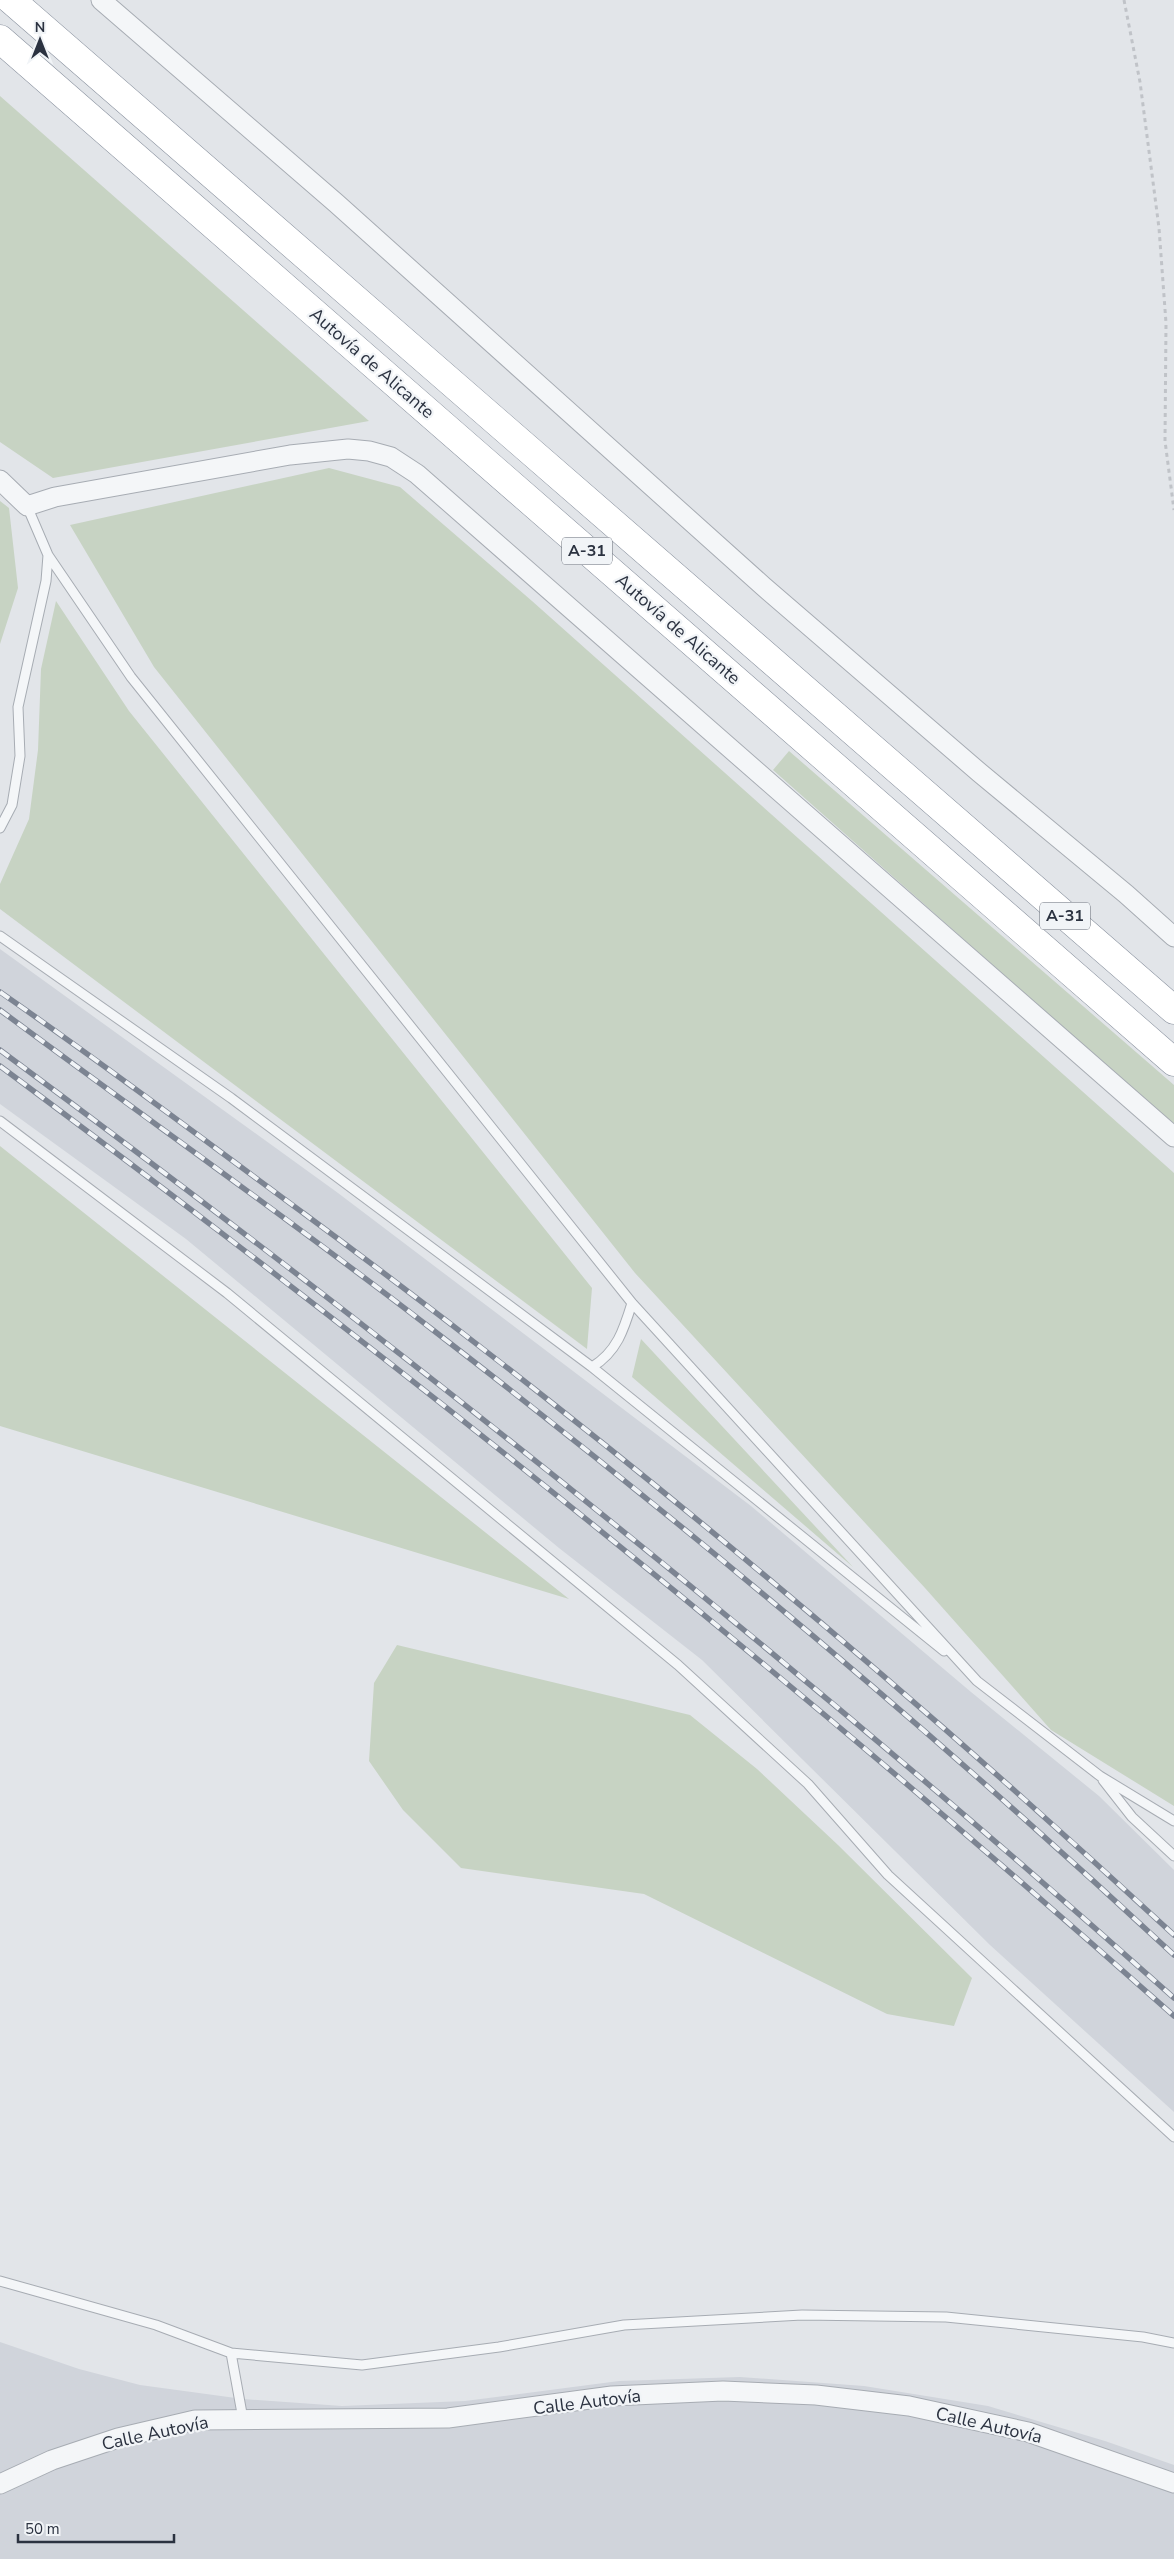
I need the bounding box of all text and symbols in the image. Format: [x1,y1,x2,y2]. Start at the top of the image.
north arrow [15,15,65,65]
text: N [35,18,45,37]
street label: Autovía de Alicante [304,302,440,424]
road number: A-31 [562,538,612,564]
street label: Autovía de Alicante [610,568,746,690]
road number: A-31 [1040,902,1090,929]
street label: Calle Autovía [532,2383,642,2421]
street label: Calle Autovía [933,2401,1045,2449]
street label: Calle Autovía [99,2410,211,2456]
scale bar [18,2512,174,2544]
text: 50 m [25,2519,60,2539]

